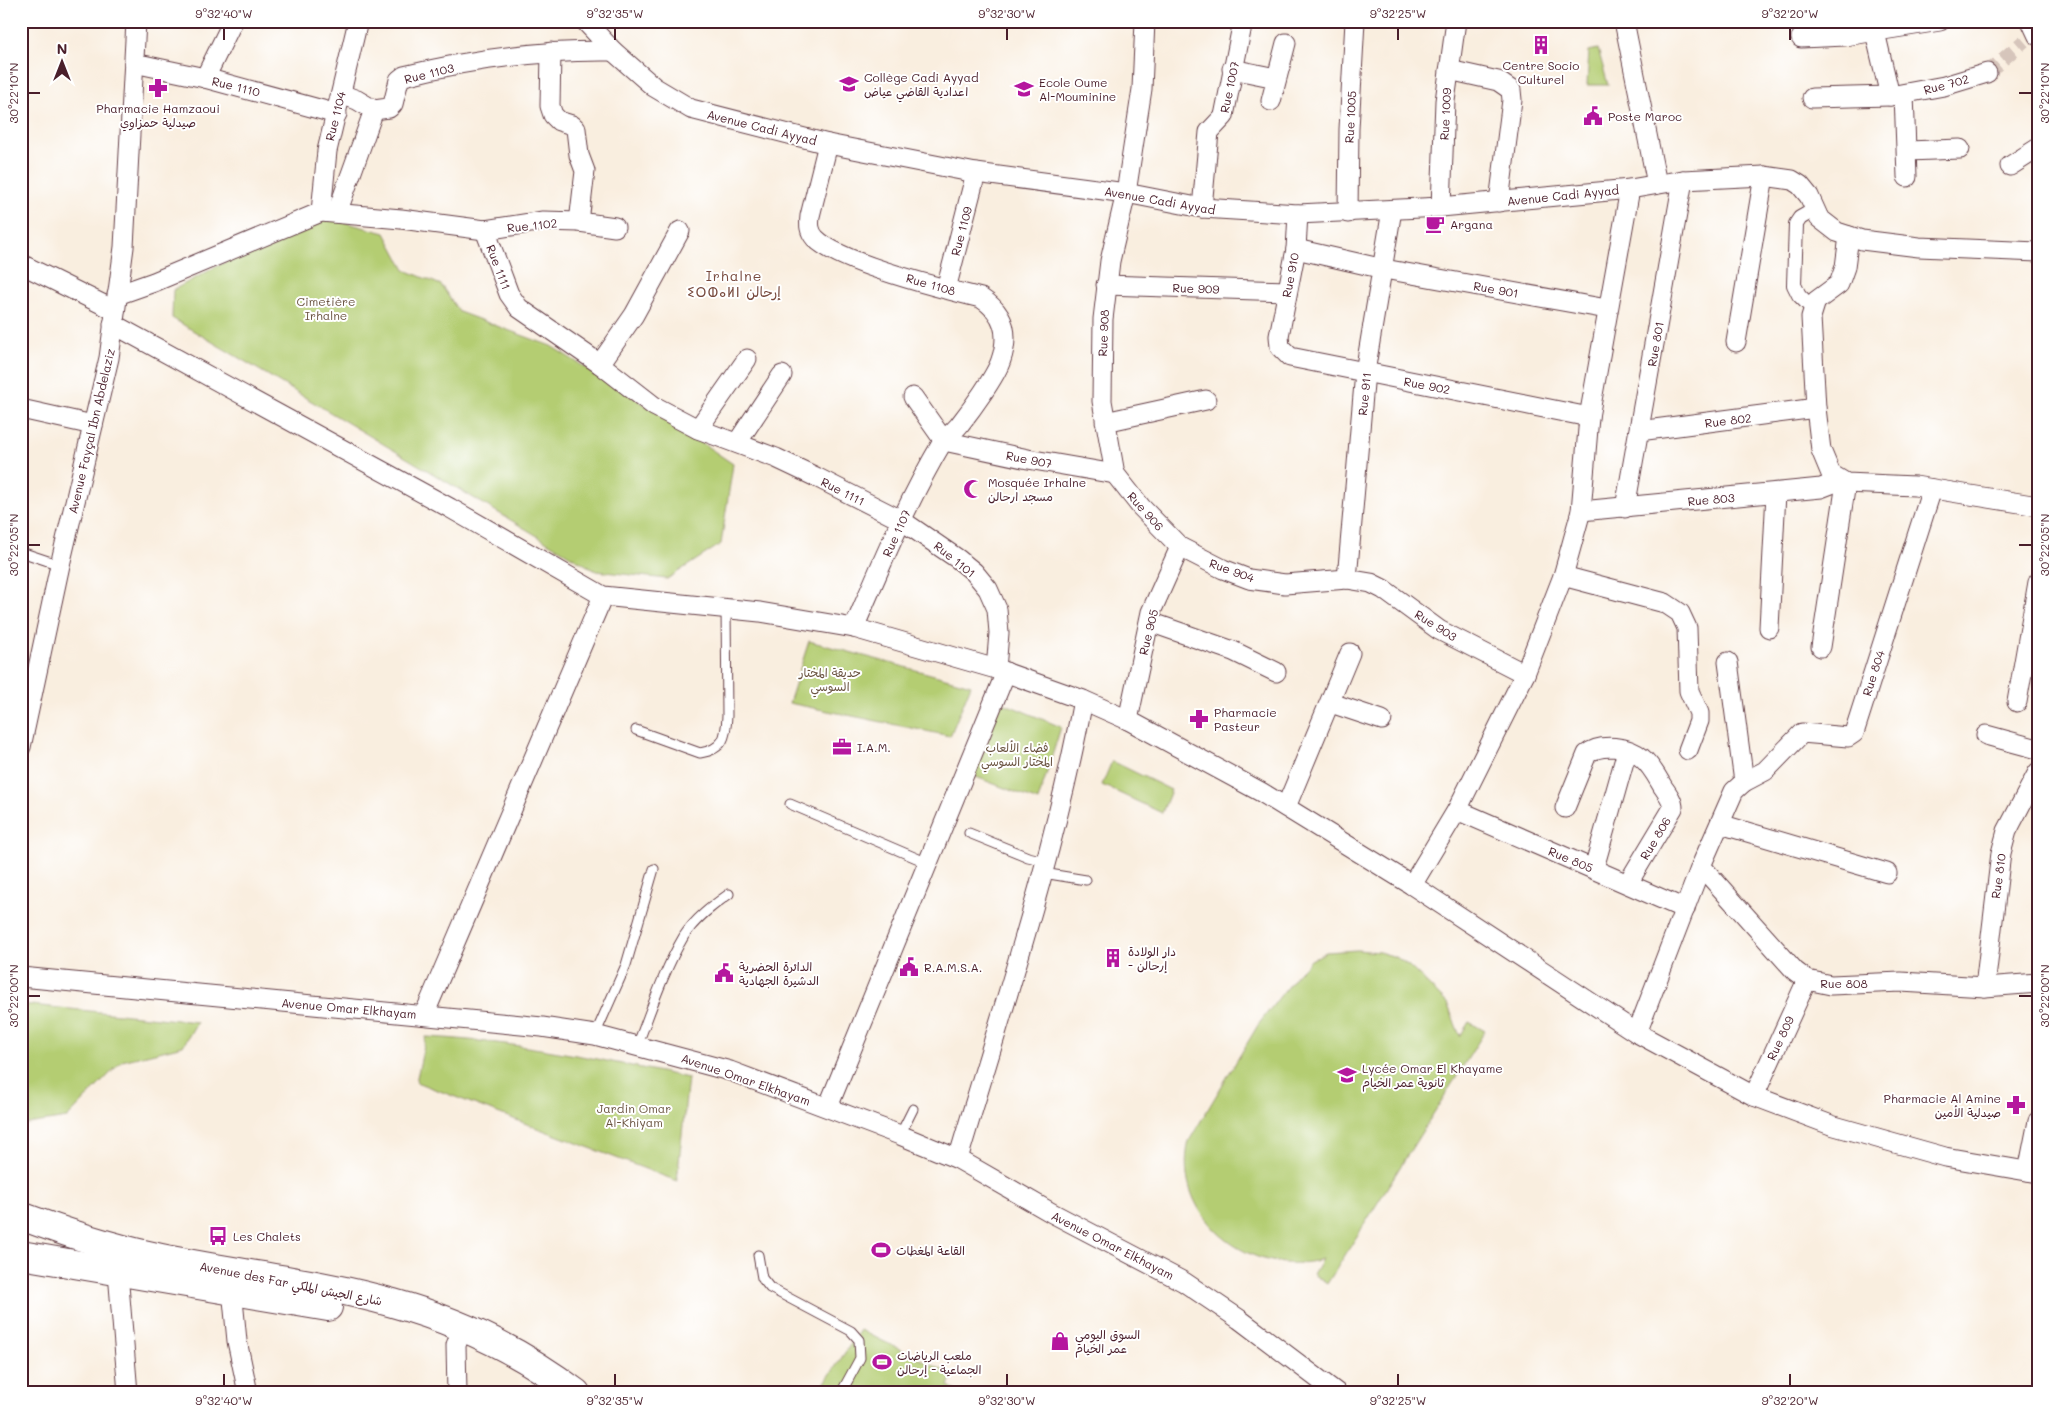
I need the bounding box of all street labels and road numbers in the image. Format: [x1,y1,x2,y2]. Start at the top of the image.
street label: Rue 1103 [402,59,456,87]
street label: Rue 1007 [1216,59,1242,114]
street label: Rue 702 [1922,70,1970,98]
street label: Rue 1110 [210,72,262,100]
street label: Rue 1009 [1436,87,1454,141]
street label: Rue 1104 [321,89,349,143]
street label: Rue 1005 [1341,90,1359,144]
street label: Avenue Cadi Ayyad [706,106,819,148]
street label: Avenue Cadi Ayyad [1506,181,1620,209]
street label: Avenue Cadi Ayyad [1103,182,1217,218]
street label: Rue 1109 [947,204,975,258]
street label: Rue 1102 [506,214,558,236]
street label: Rue 1111 [483,242,515,292]
street label: Rue 910 [1278,251,1302,299]
street label: Rue 1108 [904,269,958,299]
street label: Rue 901 [1472,277,1520,301]
street label: Rue 909 [1172,279,1220,297]
street label: Rue 908 [1094,309,1112,357]
street label: Rue 801 [1643,320,1667,368]
street label: Avenue Fayçal Ibn Abdelaziz [64,347,118,515]
street label: Rue 911 [1354,372,1374,416]
street label: Rue 902 [1403,373,1451,397]
street label: Rue 802 [1704,409,1752,431]
street label: Rue 907 [1005,447,1054,471]
street label: Rue 1111 [818,473,868,509]
street label: Rue 906 [1124,488,1168,534]
street label: Rue 803 [1687,489,1735,509]
street label: Rue 1107 [878,507,914,559]
street label: Rue 1101 [931,537,979,581]
street label: Rue 904 [1207,554,1257,586]
street label: Rue 903 [1412,606,1460,644]
street label: Rue 905 [1135,607,1161,657]
street label: Rue 804 [1858,648,1888,698]
street label: Rue 806 [1636,814,1674,862]
street label: Rue 805 [1546,842,1596,876]
street label: Rue 810 [1987,852,2009,900]
street label: Rue 808 [1820,975,1868,991]
street label: Avenue Omar Elkhayam [281,994,417,1022]
street label: Rue 809 [1763,1013,1797,1063]
street label: Avenue Omar Elkhayam [679,1049,813,1109]
street label: Avenue Omar Elkhayam [1049,1207,1177,1283]
street label: Avenue des Far شارع الجيش الملكي [198,1257,384,1312]

